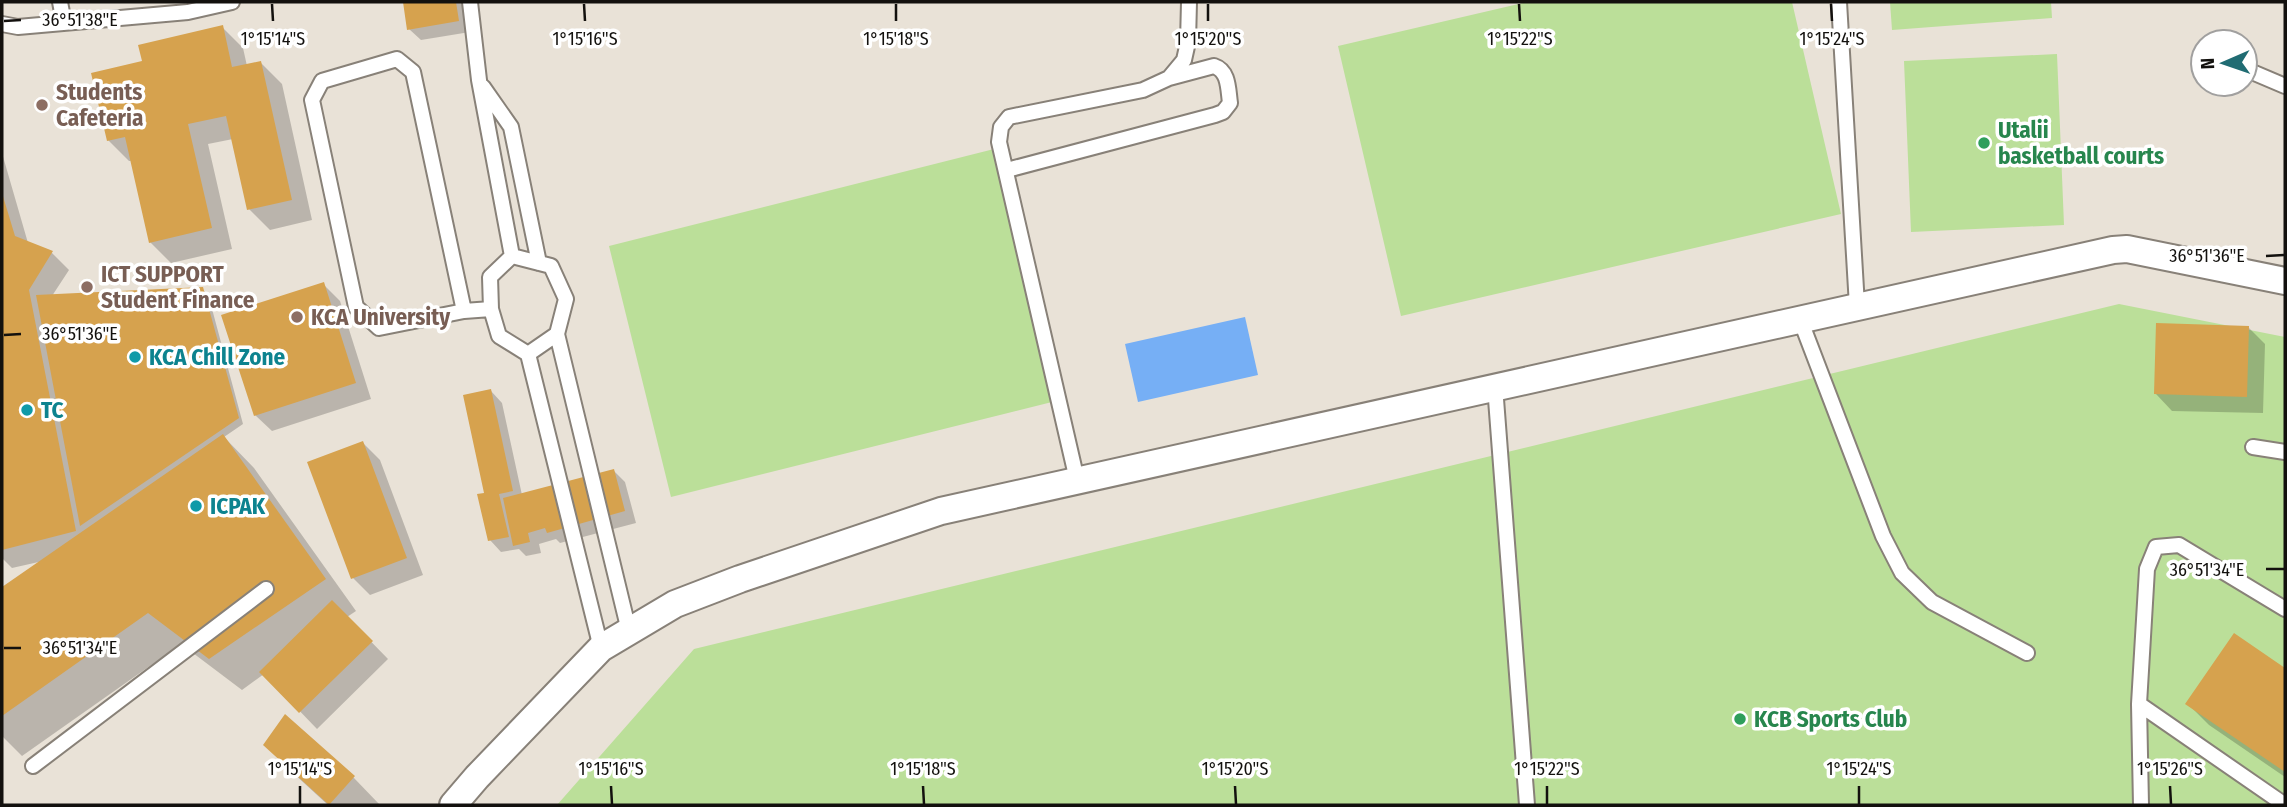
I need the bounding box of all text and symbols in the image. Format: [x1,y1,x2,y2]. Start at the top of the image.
text: 36°51'38"E [42,9,118,31]
text: 1°15'14"S [241,28,305,50]
text: 1°15'16"S [552,28,618,50]
text: 1°15'18"S [863,28,929,50]
text: 1°15'20"S [1175,28,1241,50]
text: 1°15'22"S [1487,28,1553,50]
text: 1°15'24"S [1800,28,1865,50]
north arrow [2189,28,2259,98]
text: N [2196,57,2219,70]
place label: Students Cafeteria [56,78,143,132]
marker: Students Cafeteria [34,97,50,113]
place label: Utalii basketball courts [1998,116,2164,170]
marker: Utalii basketball courts [1976,135,1992,151]
text: 36°51'36"E [2169,245,2245,267]
place label: ICT SUPPORT Student Finance [101,260,255,314]
marker: ICT SUPPORT Student Finance [79,279,95,295]
place label: KCA University [311,303,451,331]
marker: KCA University [289,309,305,325]
text: 36°51'36"E [42,323,118,345]
place label: KCA Chill Zone [149,343,286,371]
marker: KCA Chill Zone [127,349,143,365]
place label: TC [41,396,64,424]
marker: TC [19,402,35,418]
place label: ICPAK [210,492,266,520]
marker: ICPAK [188,498,204,514]
text: 36°51'34"E [2170,559,2244,581]
text: 36°51'34"E [43,637,117,659]
place label: KCB Sports Club [1754,705,1907,733]
marker: KCB Sports Club [1732,711,1748,727]
text: 1°15'14"S [268,758,332,780]
text: 1°15'16"S [578,758,644,780]
text: 1°15'18"S [890,758,956,780]
text: 1°15'20"S [1202,758,1268,780]
text: 1°15'22"S [1514,758,1580,780]
text: 1°15'24"S [1827,758,1892,780]
text: 1°15'26"S [2137,758,2203,780]

